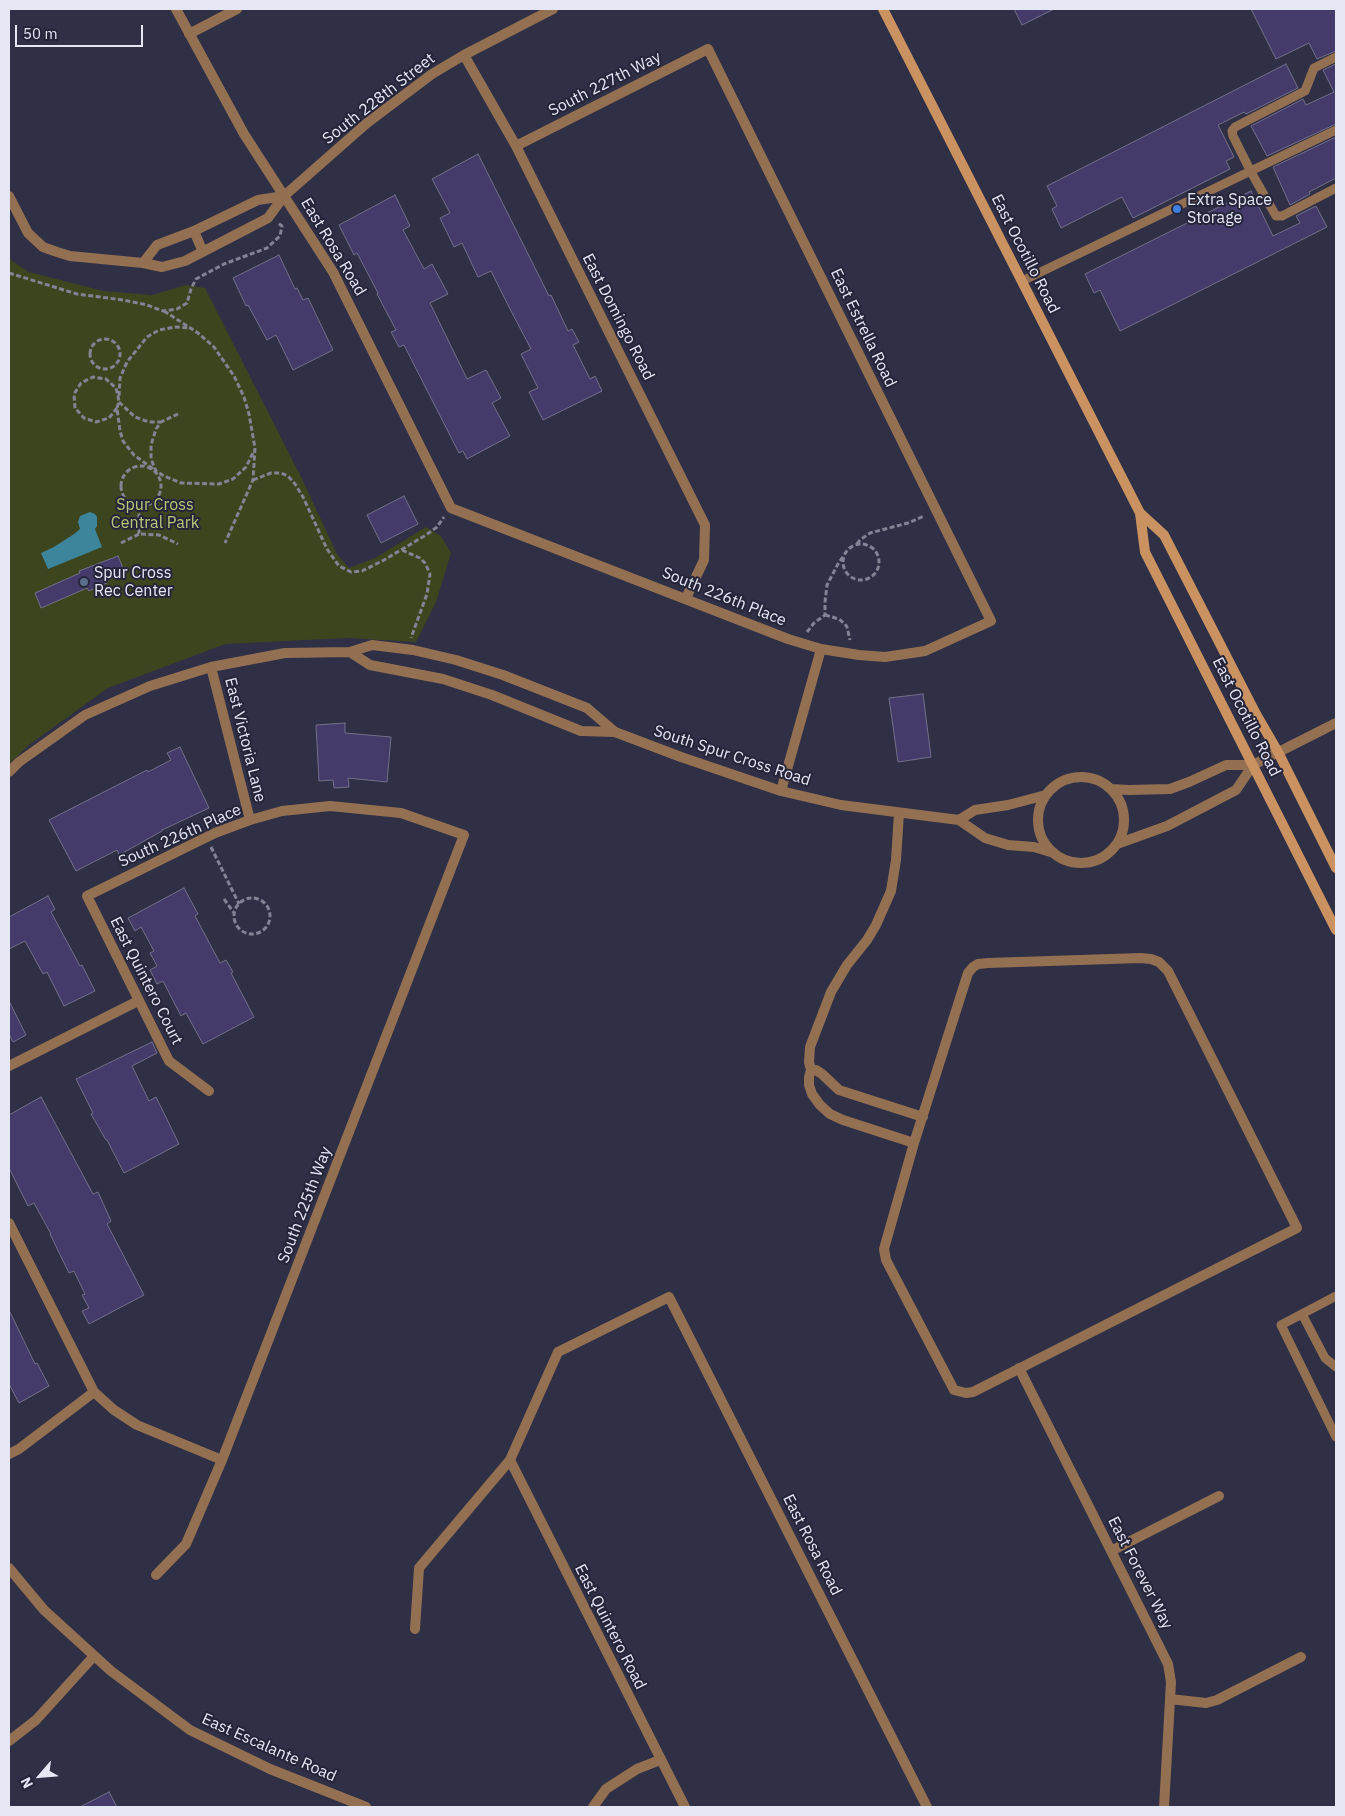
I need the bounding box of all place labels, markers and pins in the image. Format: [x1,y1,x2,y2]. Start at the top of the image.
place label: Extra Space Storage [1187,190,1272,228]
marker: Extra Space Storage [1171,203,1183,215]
place label: Spur Cross Rec Center [94,563,173,601]
marker: Spur Cross Rec Center [78,576,90,588]

